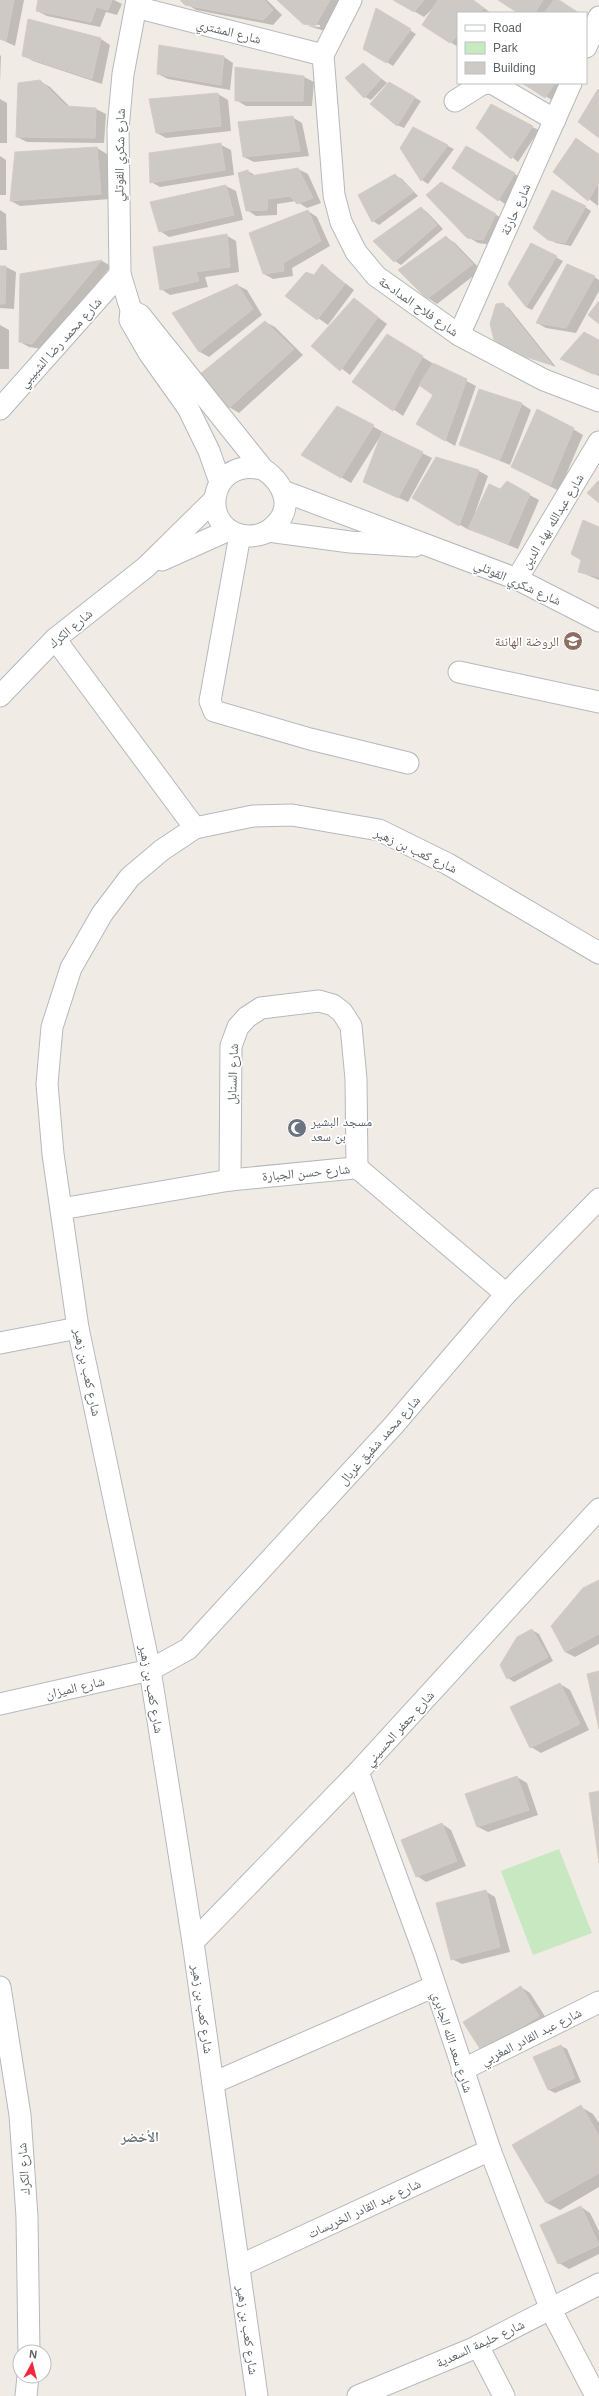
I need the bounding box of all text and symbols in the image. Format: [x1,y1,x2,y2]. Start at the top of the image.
legend [457,12,587,84]
street label: شارع المشتري [194,16,263,50]
text: Road [493,21,522,35]
text: Park [493,41,519,55]
text: Building [493,61,536,75]
street label: شارع شكري القوتلي [111,108,131,202]
street label: شارع حارثة [497,181,535,238]
street label: شارع فلاح المدادحة [375,273,461,341]
street label: شارع محمد رضا الشبيبي [16,294,107,393]
street label: شارع عبدالله بهاء الدين [518,471,589,573]
street label: شارع شكري القوتلي [471,557,563,611]
street label: شارع الكرك [45,606,97,653]
school or university icon: الروضة الهانئة [562,630,584,652]
place label: الروضة الهانئة [495,634,559,650]
street label: شارع كعب بن زهير [370,824,460,878]
street label: شارع السنابل [224,1043,243,1105]
place label: مسجد البشير بن سعد [310,1114,372,1145]
mosque icon: مسجد البشير بن سعد [286,1117,308,1139]
street label: شارع حسن الجبارة [261,1161,351,1186]
street label: شارع كعب بن زهير [69,1326,104,1418]
street label: شارع محمد شفيق غربال [335,1393,425,1489]
street label: شارع كعب بن زهير [134,1643,167,1735]
street label: شارع الميزان [44,1673,107,1704]
street label: شارع جعفر الحسيني [362,1687,440,1771]
street label: شارع كعب بن زهير [187,1963,216,2055]
street label: شارع سعد الله الجابري [426,1990,476,2096]
street label: شارع عبد القادر المغربي [478,2005,586,2071]
district label: الأخضر [120,2129,159,2145]
street label: شارع الكرك [14,2142,35,2196]
street label: شارع عبد القادر الخريسات [305,2176,424,2243]
street label: شارع كعب بن زهير [232,2284,261,2376]
street label: شارع حليمة السعدية [434,2316,528,2372]
north arrow [12,2344,52,2384]
text: N [29,2348,38,2361]

